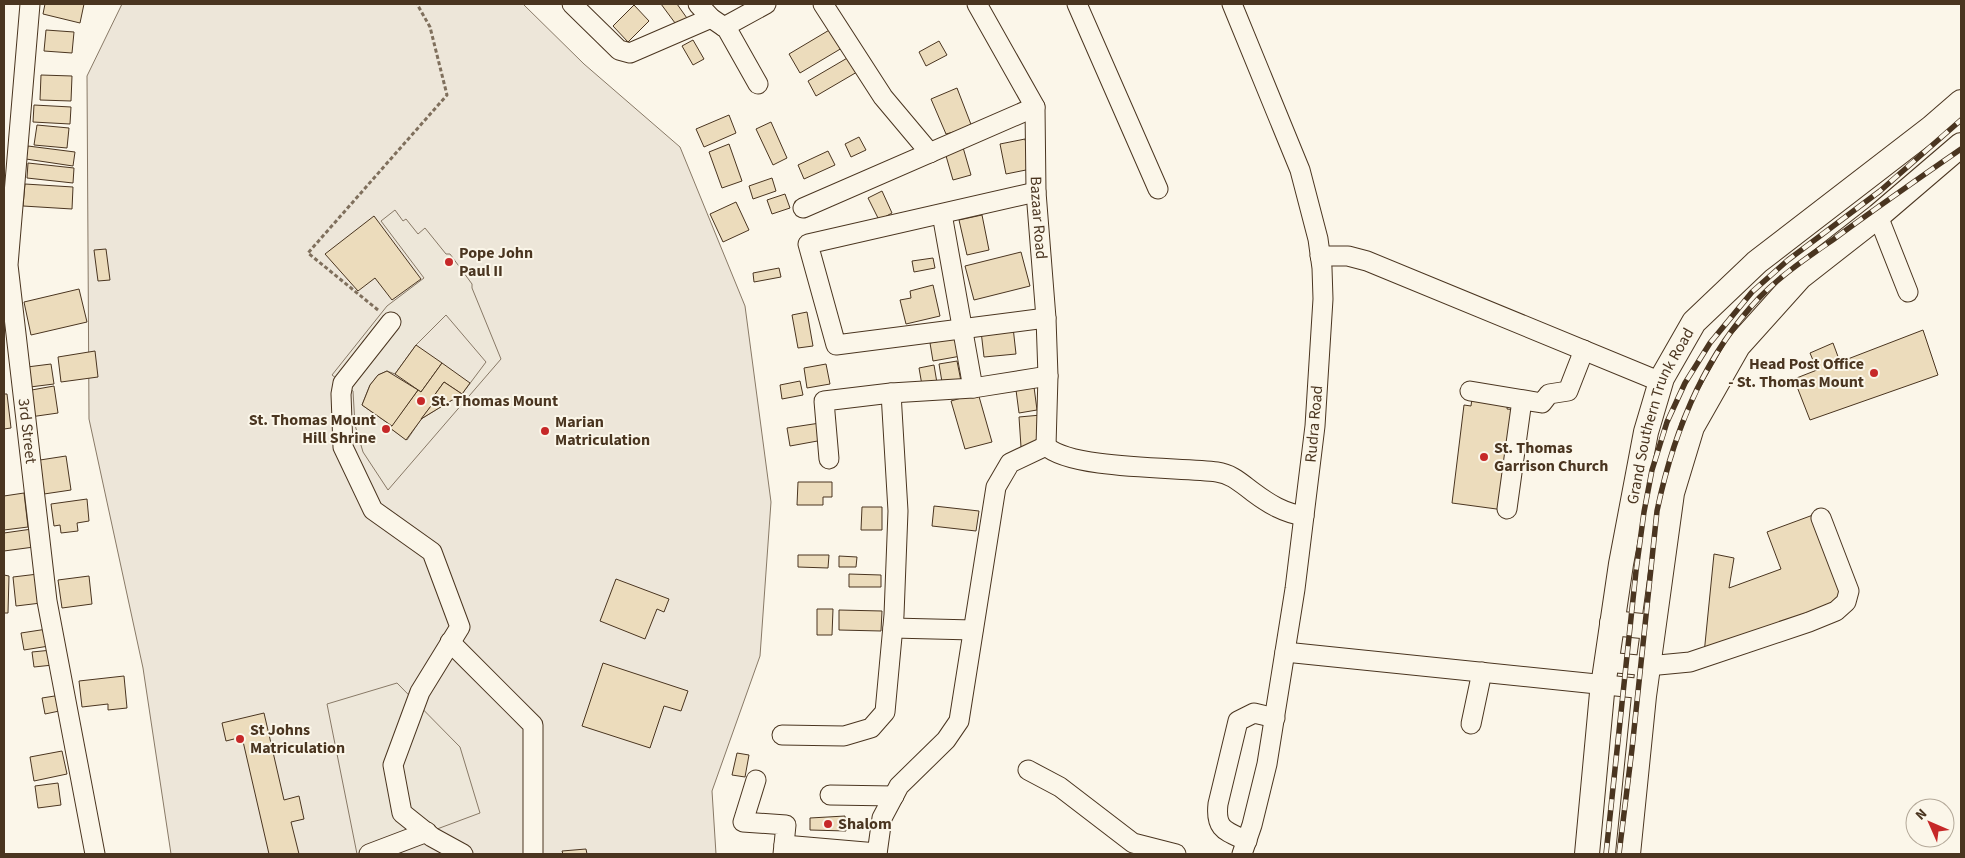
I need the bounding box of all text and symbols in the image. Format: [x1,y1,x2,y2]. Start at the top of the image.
street label: Bazaar Road [1025,176,1052,260]
place label: Pope John Paul II [459,242,533,282]
marker: Pope John Paul II [443,256,455,268]
street label: Grand Southern Trunk Road [1622,324,1699,506]
place label: Head Post Office - St. Thomas Mount [1728,353,1864,393]
marker: Head Post Office - St. Thomas Mount [1868,367,1880,379]
street label: Rudra Road [1300,384,1328,464]
place label: St. Thomas Mount [431,390,558,412]
marker: St. Thomas Mount [415,395,427,407]
street label: 3rd Street [13,397,42,465]
place label: St. Thomas Mount Hill Shrine [249,409,376,449]
place label: Marian Matriculation [555,411,650,451]
marker: St. Thomas Mount Hill Shrine [380,423,392,435]
marker: Marian Matriculation [539,425,551,437]
place label: St. Thomas Garrison Church [1494,437,1608,477]
marker: St. Thomas Garrison Church [1478,451,1490,463]
place label: St Johns Matriculation [250,719,345,759]
marker: St Johns Matriculation [234,733,246,745]
north arrow [1905,798,1955,848]
text: N [1911,804,1932,825]
place label: Shalom [838,813,892,835]
marker: Shalom [822,818,834,830]

